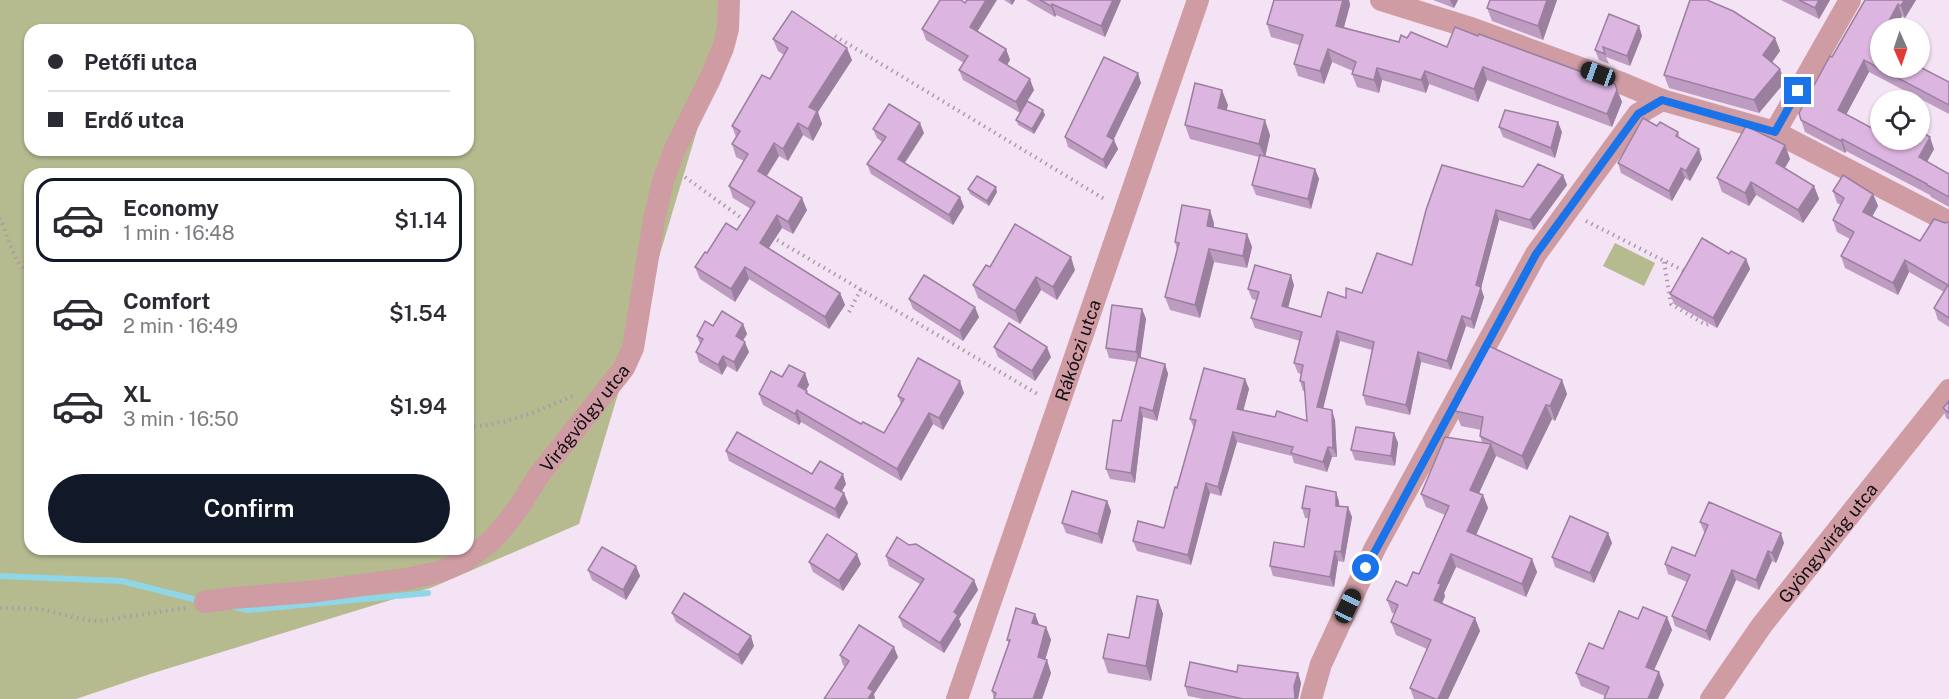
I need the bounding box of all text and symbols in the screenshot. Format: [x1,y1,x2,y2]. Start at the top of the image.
north arrow [1870,18,1930,78]
map controls [1870,18,1930,150]
text: Petőfi utca [84,49,197,75]
car [1578,59,1618,89]
route end [1784,77,1811,104]
button: locate [1870,90,1930,150]
text: Erdő utca [84,107,184,133]
icon: car [51,193,105,247]
text: Economy [123,195,219,221]
text: $1.14 [394,207,447,233]
text: 1 min · 16:48 [123,221,235,245]
icon: car [51,286,105,340]
text: Comfort [123,288,210,314]
street label: Rákóczi utca [1050,297,1104,404]
text: $1.54 [389,300,447,326]
text: 2 min · 16:49 [123,314,238,338]
street label: Virágvölgy utca [535,360,634,476]
icon: car [51,379,105,433]
text: XL [123,381,151,407]
text: $1.94 [389,393,447,419]
text: 3 min · 16:50 [123,407,239,431]
button: Confirm [48,474,450,543]
street label: Gyöngyvirág utca [1773,479,1881,607]
route start [1352,554,1379,581]
car [1332,586,1364,626]

